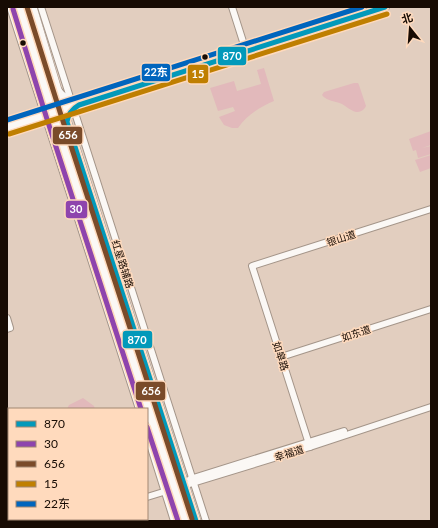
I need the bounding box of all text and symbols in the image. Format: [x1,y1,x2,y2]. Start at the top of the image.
north arrow [390,8,430,48]
text: 北 [400,10,414,26]
unlabelled marker [18,38,28,48]
line badge: 870 [217,46,247,66]
text: 870 [222,49,242,62]
unlabelled marker [200,52,210,62]
line badge: 22东 [141,63,171,82]
line badge: 15 [187,64,209,84]
text: 22东 [144,65,168,78]
text: 15 [192,67,204,80]
line badge: 656 [52,126,83,145]
text: 656 [58,128,78,141]
line badge: 30 [65,200,88,219]
text: 30 [70,202,83,215]
street label: 银山道 [325,228,357,248]
street label: 红星路辅路 [110,238,136,290]
street label: 如东道 [340,323,372,343]
line badge: 870 [122,330,153,349]
text: 870 [127,333,147,346]
street label: 如皋路 [271,340,291,372]
line badge: 656 [135,381,166,401]
text: 656 [141,384,161,397]
legend [8,408,148,520]
text: 870 [44,416,65,431]
text: 30 [44,436,58,451]
street label: 幸福道 [273,443,305,463]
text: 656 [44,456,65,471]
text: 15 [44,476,58,491]
text: 22东 [44,496,70,511]

